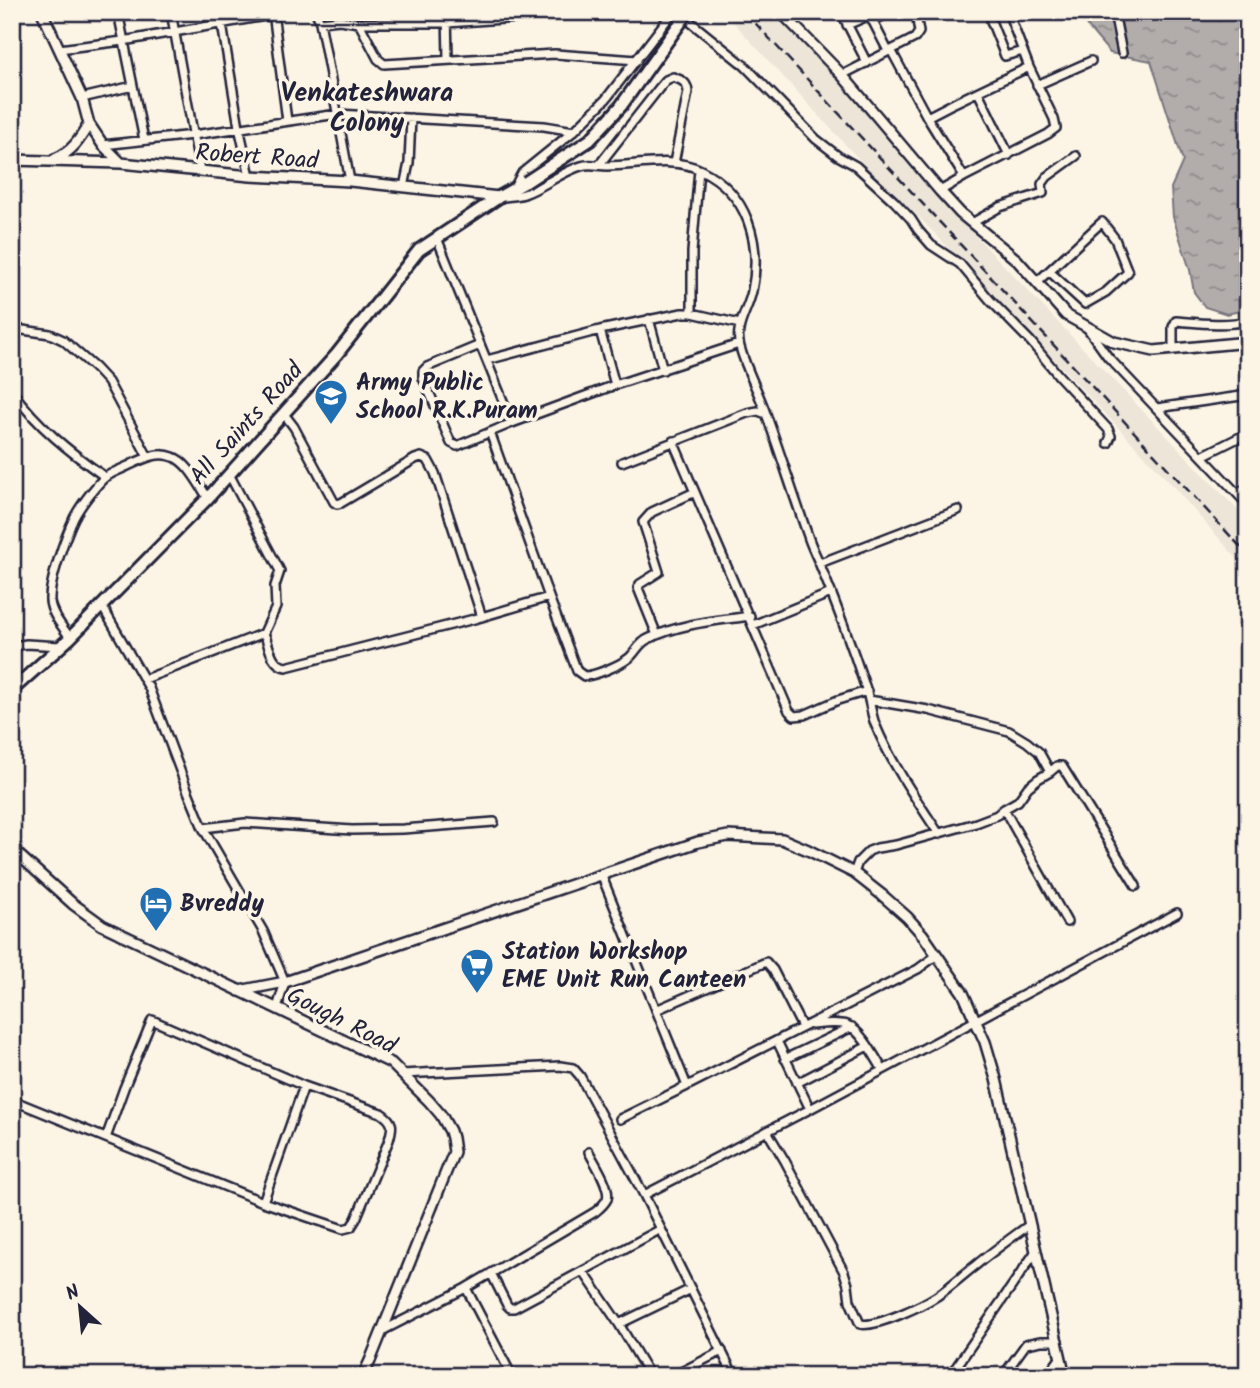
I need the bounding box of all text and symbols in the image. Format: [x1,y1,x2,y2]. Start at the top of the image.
district label: Venkateshwara Colony [281,73,453,145]
street label: Robert Road [194,134,321,181]
street label: All Saints Road [181,352,314,495]
place label: Army Public School R.K.Puram [356,364,538,431]
school or university icon: Army Public School R.K.Puram [312,377,350,426]
hotel icon: Bvreddy [137,884,175,933]
place label: Bvreddy [180,885,264,924]
place label: Station Workshop EME Unit Run Canteen [502,933,746,1000]
supermarket icon: Station Workshop EME Unit Run Canteen [458,946,496,995]
street label: Gough Road [279,977,404,1066]
north arrow [46,1272,116,1342]
text: N [61,1278,85,1310]

